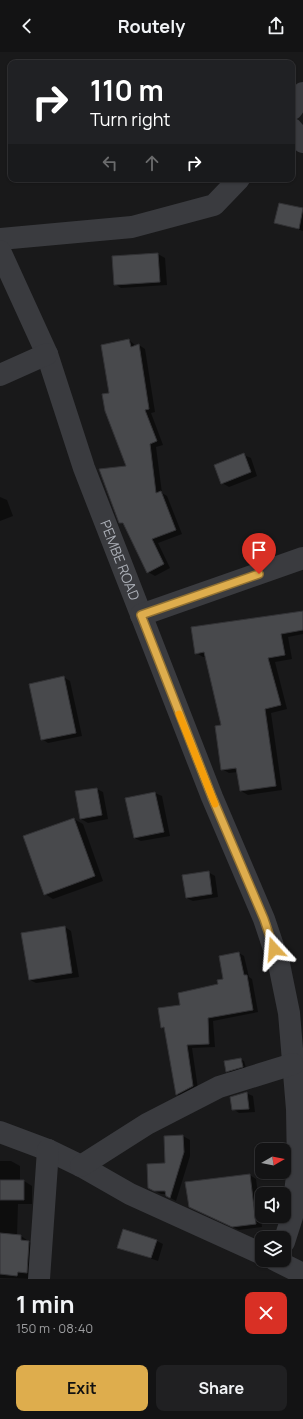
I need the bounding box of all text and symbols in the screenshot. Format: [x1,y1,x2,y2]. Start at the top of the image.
text: Routely [118,14,185,38]
icon: back [16,15,38,37]
icon: share [265,15,287,37]
text: 110 m [90,71,164,109]
icon: right [24,76,76,128]
text: Turn right [90,107,171,131]
icon: left [99,152,121,174]
icon: ahead [141,152,163,174]
icon: right [183,152,205,174]
street label: PEMBE ROAD [96,517,145,603]
pin [242,533,276,574]
icon: arrive [248,539,270,561]
position arrow [253,928,295,970]
north arrow [255,1143,291,1179]
map controls [255,1143,291,1267]
button: sound [255,1187,291,1223]
button: layers [255,1231,291,1267]
text: 1 min [16,1287,75,1320]
button: close [245,1292,287,1334]
text: 150 m · 08:40 [16,1319,93,1337]
button: Exit [16,1365,148,1411]
button: Share [156,1365,287,1411]

